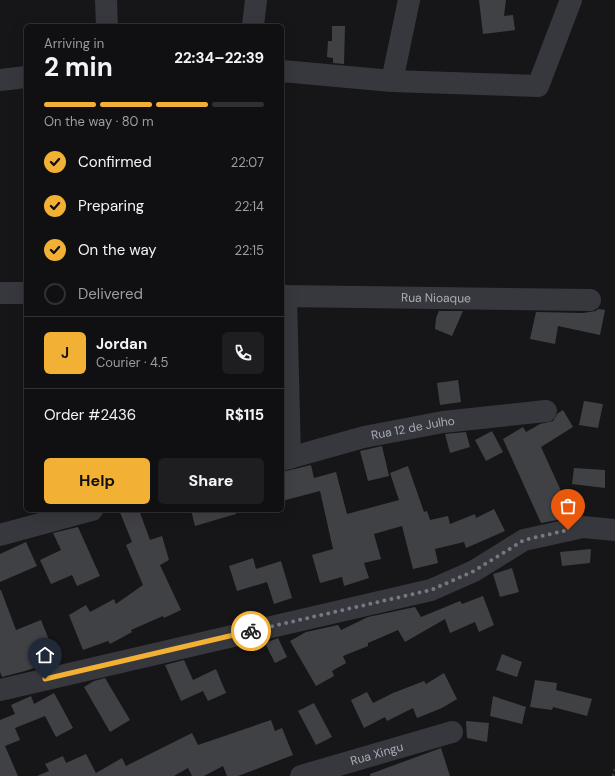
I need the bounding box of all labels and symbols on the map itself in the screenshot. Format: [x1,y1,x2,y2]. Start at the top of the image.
street label: Rua Nioaque [401,290,471,306]
street label: Rua 12 de Julho [370,413,456,443]
pin [551,489,585,530]
courier [231,611,271,651]
pin [28,638,62,679]
street label: Rua Xingu [348,739,405,769]

